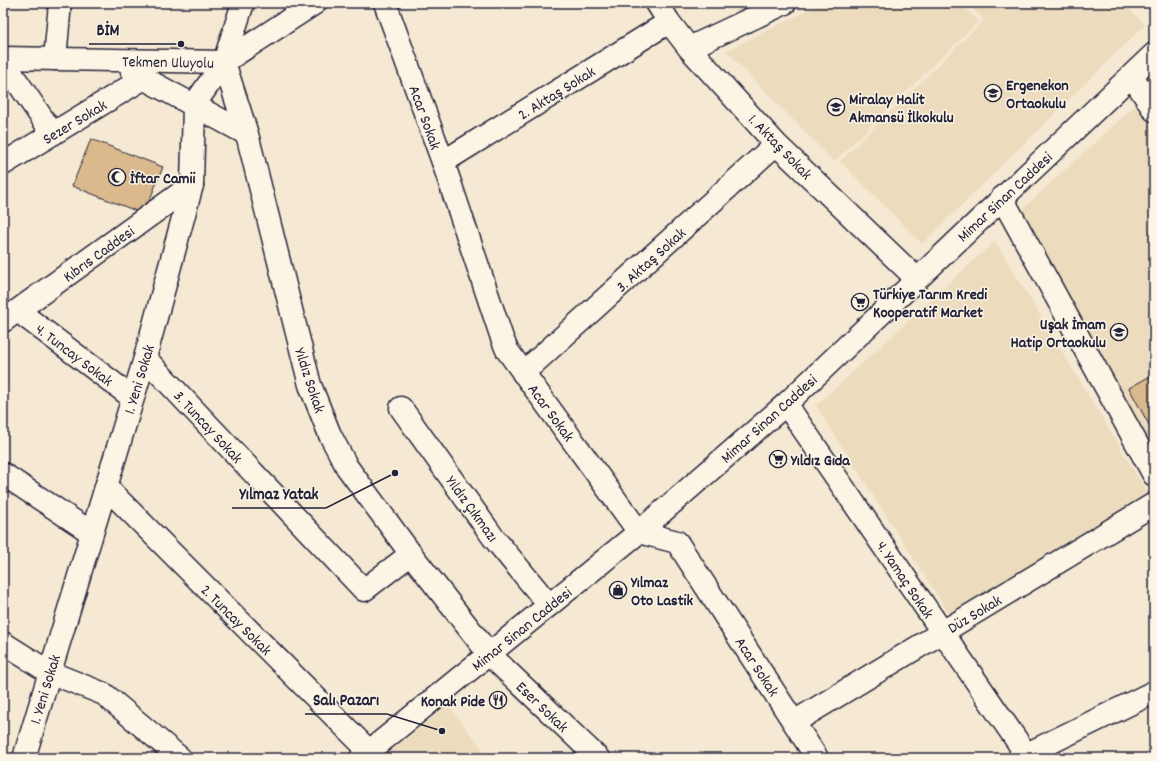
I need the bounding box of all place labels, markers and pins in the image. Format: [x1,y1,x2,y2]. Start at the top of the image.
callout: BİM [89,15,128,44]
place label: Ergenekon Ortaokulu [1006,75,1069,116]
school or university icon: Ergenekon Ortaokulu [983,83,1003,103]
place label: Miralay Halit Akmansü İlkokulu [849,89,954,130]
school or university icon: Miralay Halit Akmansü İlkokulu [826,97,846,117]
mosque icon: İftar Camii [107,167,127,187]
place label: İftar Camii [130,168,195,191]
place label: Türkiye Tarım Kredi Kooperatif Market [873,284,987,325]
supermarket icon: Türkiye Tarım Kredi Kooperatif Market [850,292,870,312]
place label: Uşak İmam Hatip Ortaokulu [1011,314,1106,355]
school or university icon: Uşak İmam Hatip Ortaokulu [1109,322,1129,342]
supermarket icon: Yıldız Gıda [768,449,788,469]
place label: Yıldız Gıda [790,450,851,473]
callout: Yılmaz Yatak [232,479,326,508]
place label: Yılmaz Oto Lastik [630,572,693,613]
shop icon: Yılmaz Oto Lastik [608,580,628,600]
callout: Salı Pazarı [305,685,387,714]
restaurant icon: Konak Pide [488,690,508,710]
place label: Konak Pide [421,691,485,714]

